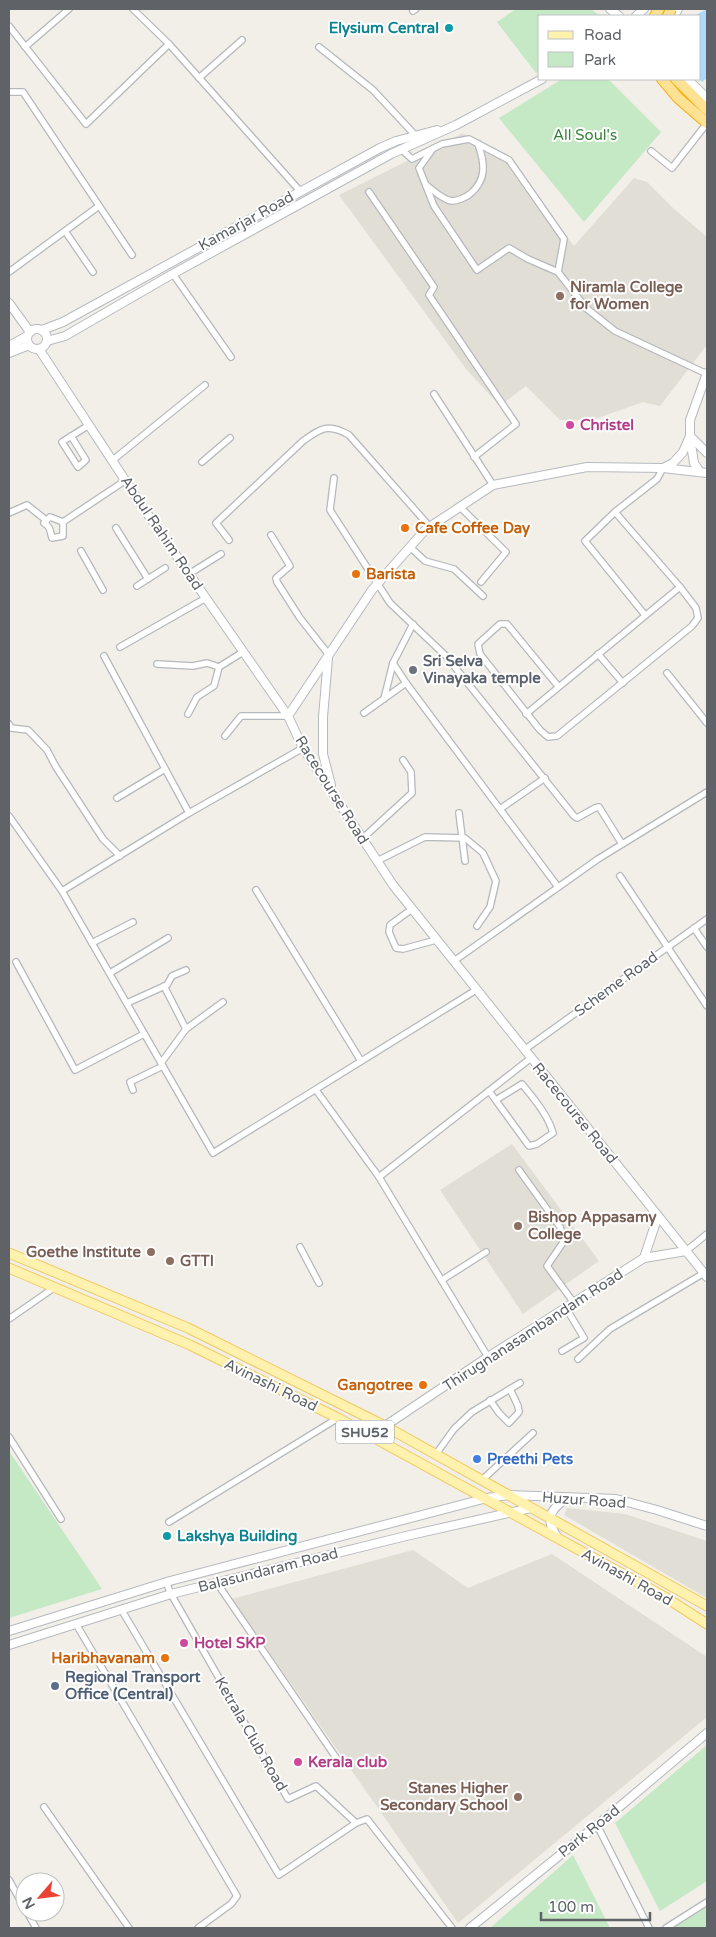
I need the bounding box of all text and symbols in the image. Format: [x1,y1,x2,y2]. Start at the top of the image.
legend [538,15,701,80]
place label: Elysium Central [329,19,439,38]
marker: Elysium Central [443,22,455,34]
text: Road [584,26,622,44]
text: Park [584,51,616,69]
park label: All Soul's [553,126,617,144]
street label: Kamarjar Road [195,187,297,255]
place label: Niramla College for Women [569,278,683,313]
marker: Niramla College for Women [554,290,566,302]
place label: Christel [580,416,634,434]
marker: Christel [564,419,576,431]
street label: Abdul Rahim Road [117,472,207,594]
place label: Cafe Coffee Day [415,519,530,538]
marker: Cafe Coffee Day [399,522,411,534]
place label: Barista [366,565,416,583]
marker: Barista [350,568,362,580]
place label: Sri Selva Vinayaka temple [423,652,541,688]
marker: Sri Selva Vinayaka temple [407,664,419,676]
street label: Racecourse Road [291,732,373,848]
street label: Scheme Road [571,948,661,1020]
street label: Racecourse Road [529,1059,621,1167]
place label: Bishop Appasamy College [528,1208,657,1244]
marker: Bishop Appasamy College [512,1220,524,1232]
place label: Goethe Institute [26,1243,141,1261]
marker: Goethe Institute [145,1246,157,1258]
place label: GTTI [180,1252,214,1270]
marker: GTTI [164,1255,176,1267]
street label: Thirugnanasambandam Road [440,1265,626,1395]
street label: Avinashi Road [221,1355,321,1415]
place label: Gangotree [337,1376,413,1395]
marker: Gangotree [417,1379,429,1391]
road number: SHU52 [336,1420,394,1444]
place label: Preethi Pets [487,1450,573,1468]
marker: Preethi Pets [471,1453,483,1465]
street label: Huzur Road [541,1488,627,1512]
place label: Lakshya Building [177,1527,297,1546]
marker: Lakshya Building [161,1530,173,1542]
street label: Balasundaram Road [196,1544,340,1596]
street label: Avinashi Road [578,1545,676,1609]
place label: Hotel SKP [194,1634,265,1652]
marker: Hotel SKP [178,1637,190,1649]
place label: Haribhavanam [51,1649,155,1667]
marker: Haribhavanam [159,1652,171,1664]
place label: Regional Transport Office (Central) [65,1668,201,1703]
street label: Ketrala Club Road [211,1674,291,1794]
marker: Regional Transport Office (Central) [49,1680,61,1692]
place label: Kerala club [308,1753,388,1771]
marker: Kerala club [292,1756,304,1768]
place label: Stanes Higher Secondary School [380,1779,508,1815]
marker: Stanes Higher Secondary School [512,1791,524,1803]
street label: Park Road [555,1801,623,1861]
north arrow [15,1872,65,1922]
scale bar [541,1890,650,1922]
text: N [19,1894,39,1912]
text: 100 m [548,1898,594,1916]

